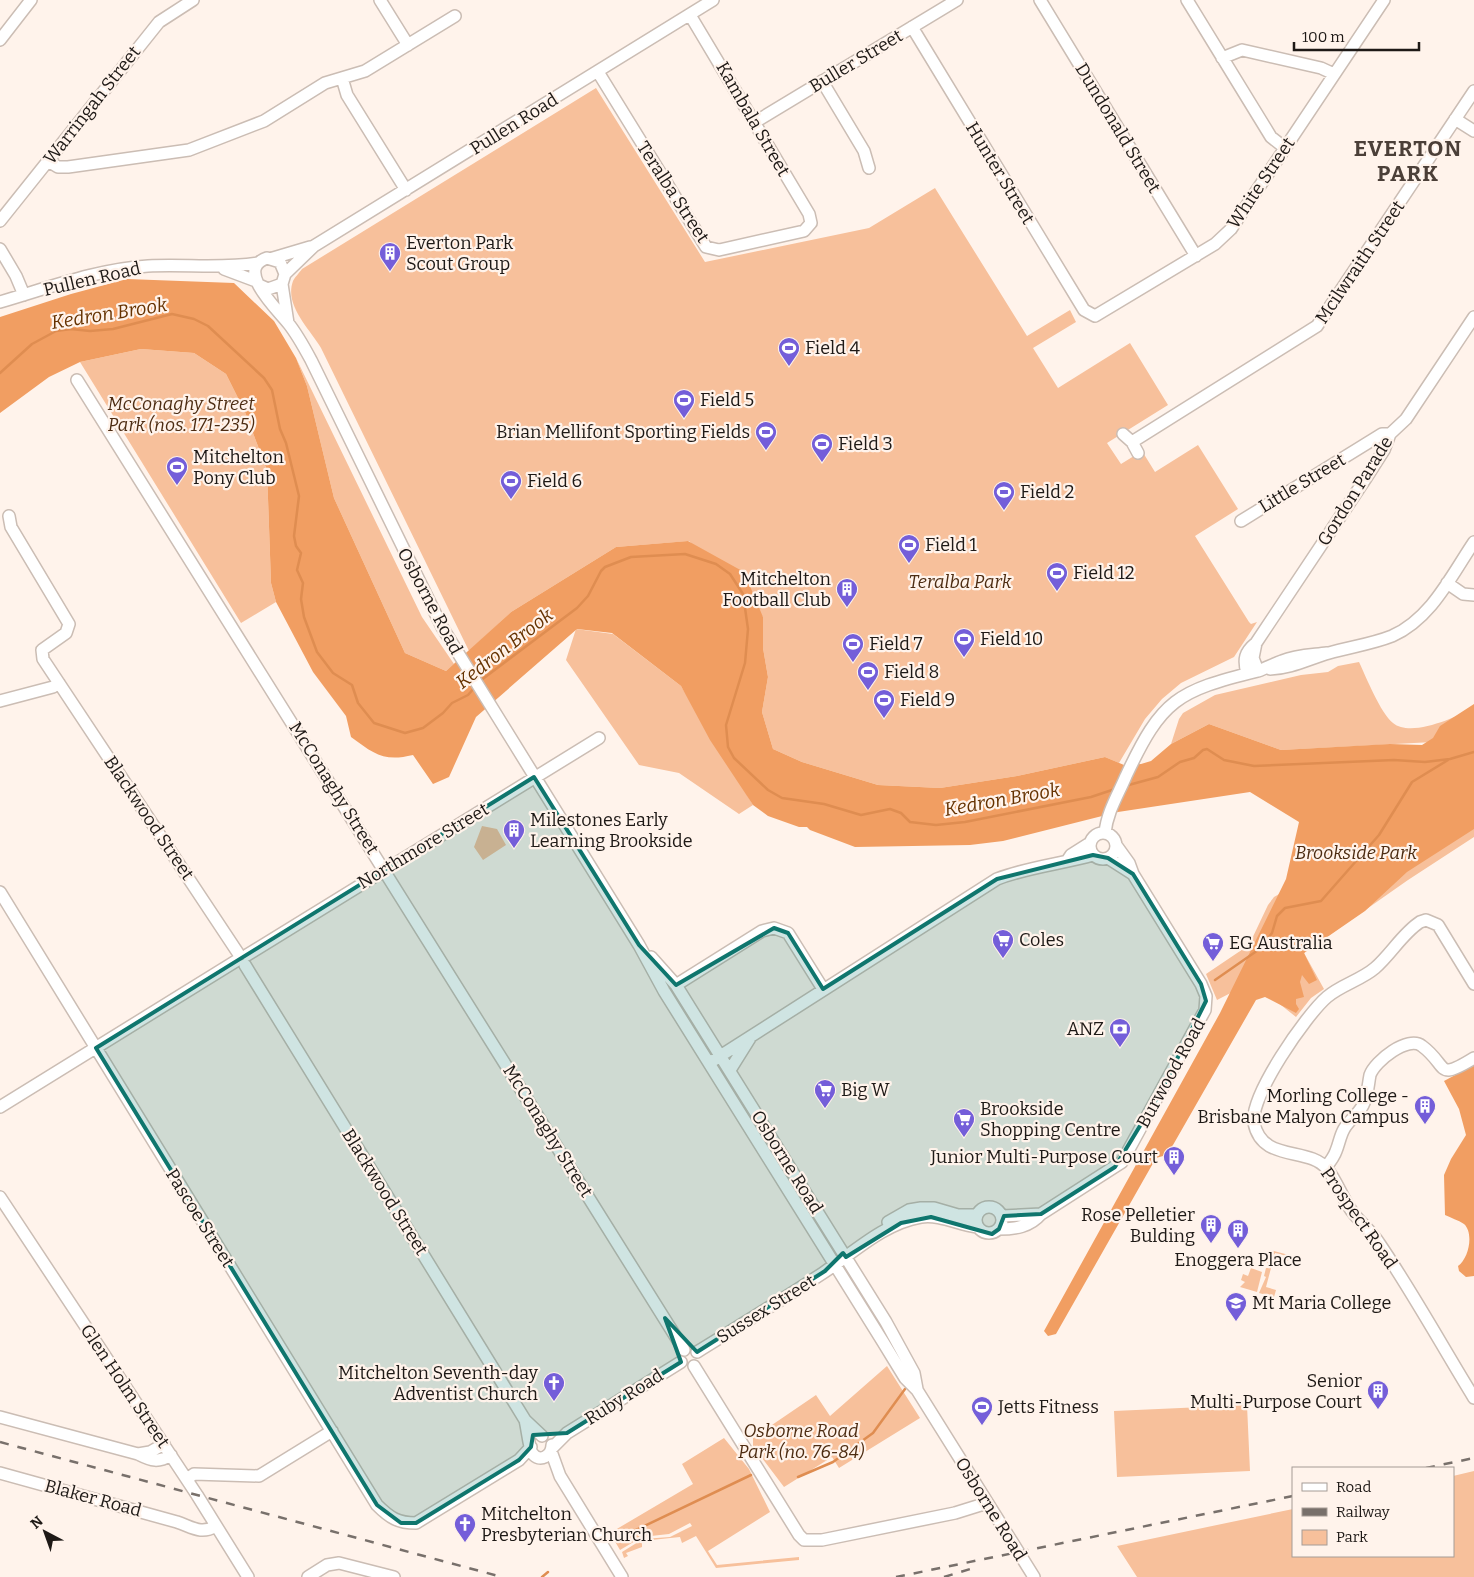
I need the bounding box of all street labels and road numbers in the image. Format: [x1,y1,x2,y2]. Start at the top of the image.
street label: Buller Street [805,24,907,97]
street label: Warringah Street [39,41,145,169]
street label: Kambala Street [711,58,795,181]
street label: Dundonald Street [1070,59,1166,197]
street label: Pullen Road [466,88,562,160]
street label: Hunter Street [961,118,1039,229]
street label: White Street [1222,133,1300,233]
street label: Teralba Street [632,137,714,247]
street label: Mcilwraith Street [1311,196,1410,328]
street label: Pullen Road [41,257,143,301]
street label: Gordon Parade [1313,432,1397,550]
street label: Little Street [1255,448,1350,517]
street label: Osborne Road [393,544,467,658]
street label: McConaghy Street [284,718,384,859]
street label: Blackwood Street [99,752,199,885]
street label: Northmore Street [353,798,493,894]
street label: Burwood Road [1132,1014,1210,1132]
street label: McConaghy Street [498,1061,598,1202]
street label: Osborne Road [747,1106,828,1218]
street label: Blackwood Street [337,1125,433,1260]
street label: Prospect Road [1316,1163,1402,1273]
street label: Pascoe Street [161,1165,239,1272]
street label: Sussex Street [712,1270,820,1348]
street label: Glen Holm Street [76,1320,175,1452]
street label: Ruby Road [581,1364,668,1430]
street label: Osborne Road [951,1453,1032,1565]
street label: Blaker Road [42,1475,144,1522]

